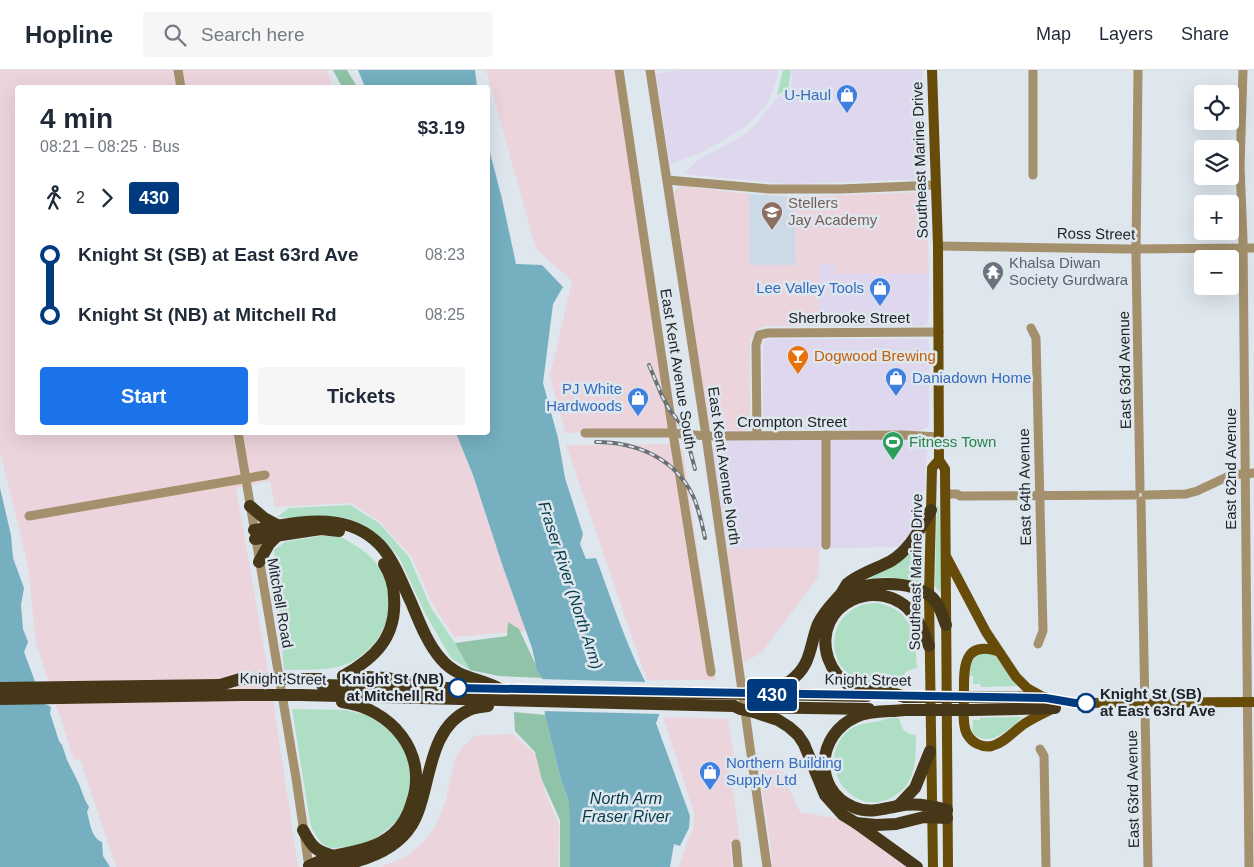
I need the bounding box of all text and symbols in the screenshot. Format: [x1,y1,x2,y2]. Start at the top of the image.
search box [143,12,493,57]
text: Hopline [25,21,113,48]
icon: search [161,21,189,49]
text: Search here [201,24,305,45]
text: Map [1036,24,1071,44]
text: Layers [1099,24,1153,44]
text: Share [1181,24,1229,44]
street label: Southeast Marine Drive [908,81,931,239]
shop icon: U-Haul [835,83,859,114]
map controls [1194,85,1239,295]
button: locate [1194,85,1239,130]
place label: U-Haul [784,86,831,103]
text: 4 min [40,103,113,134]
text: $3.19 [417,117,465,138]
text: 08:21 – 08:25 · Bus [40,138,180,155]
button: layers [1194,140,1239,185]
icon: walk [40,184,68,212]
icon: forward [93,184,121,212]
text: 430 [139,188,169,208]
text: 2 [76,189,85,206]
place label: Stellers Jay Academy [788,194,878,228]
button: + [1194,195,1239,240]
school or university icon: Stellers Jay Academy [760,200,784,231]
street label: Ross Street [1057,224,1136,243]
text: Knight St (SB) at East 63rd Ave [78,244,358,265]
text: 08:23 [425,246,465,263]
button: − [1194,250,1239,295]
place label: Khalsa Diwan Society Gurdwara [1009,254,1129,288]
temple icon: Khalsa Diwan Society Gurdwara [981,260,1005,291]
shop icon: Lee Valley Tools [868,276,892,307]
place label: Lee Valley Tools [756,279,864,296]
street label: East Kent Avenue South [657,287,700,450]
text: Knight St (NB) at Mitchell Rd [78,304,337,325]
text: 08:25 [425,306,465,323]
street label: Sherbrooke Street [788,309,911,326]
street label: East 63rd Avenue [1115,311,1134,429]
bar icon: Dogwood Brewing [786,344,810,375]
place label: Dogwood Brewing [814,347,936,364]
shop icon: Daniadown Home [884,366,908,397]
button: Start [40,367,248,425]
button: Tickets [258,367,465,425]
place label: Daniadown Home [912,369,1031,386]
place label: PJ White Hardwoods [546,380,622,414]
shop icon: PJ White Hardwoods [626,386,650,417]
street label: East Kent Avenue North [705,386,744,546]
street label: East 62nd Avenue [1222,408,1239,530]
street label: Crompton Street [737,413,848,430]
street label: East 64th Avenue [1015,428,1034,546]
sports icon: Fitness Town [881,430,905,461]
place label: Fitness Town [909,433,996,450]
street label: Southeast Marine Drive [906,493,925,651]
water label: Fraser River (North Arm) [535,499,606,671]
street label: Mitchell Road [264,557,297,649]
street label: Knight Street [240,669,327,688]
place label: Knight St (NB) at Mitchell Rd [342,670,444,704]
street label: Knight Street [825,670,912,689]
marker: Knight St (NB) at Mitchell Rd [448,678,468,698]
line badge: 430 [743,679,801,711]
text: 430 [757,685,787,705]
place label: Knight St (SB) at East 63rd Ave [1100,685,1216,719]
marker: Knight St (SB) at East 63rd Ave [1076,693,1096,713]
street label: East 63rd Avenue [1123,730,1142,848]
place label: Northern Building Supply Ltd [726,754,842,788]
shop icon: Northern Building Supply Ltd [698,760,722,791]
water label: North Arm Fraser River [582,790,671,825]

